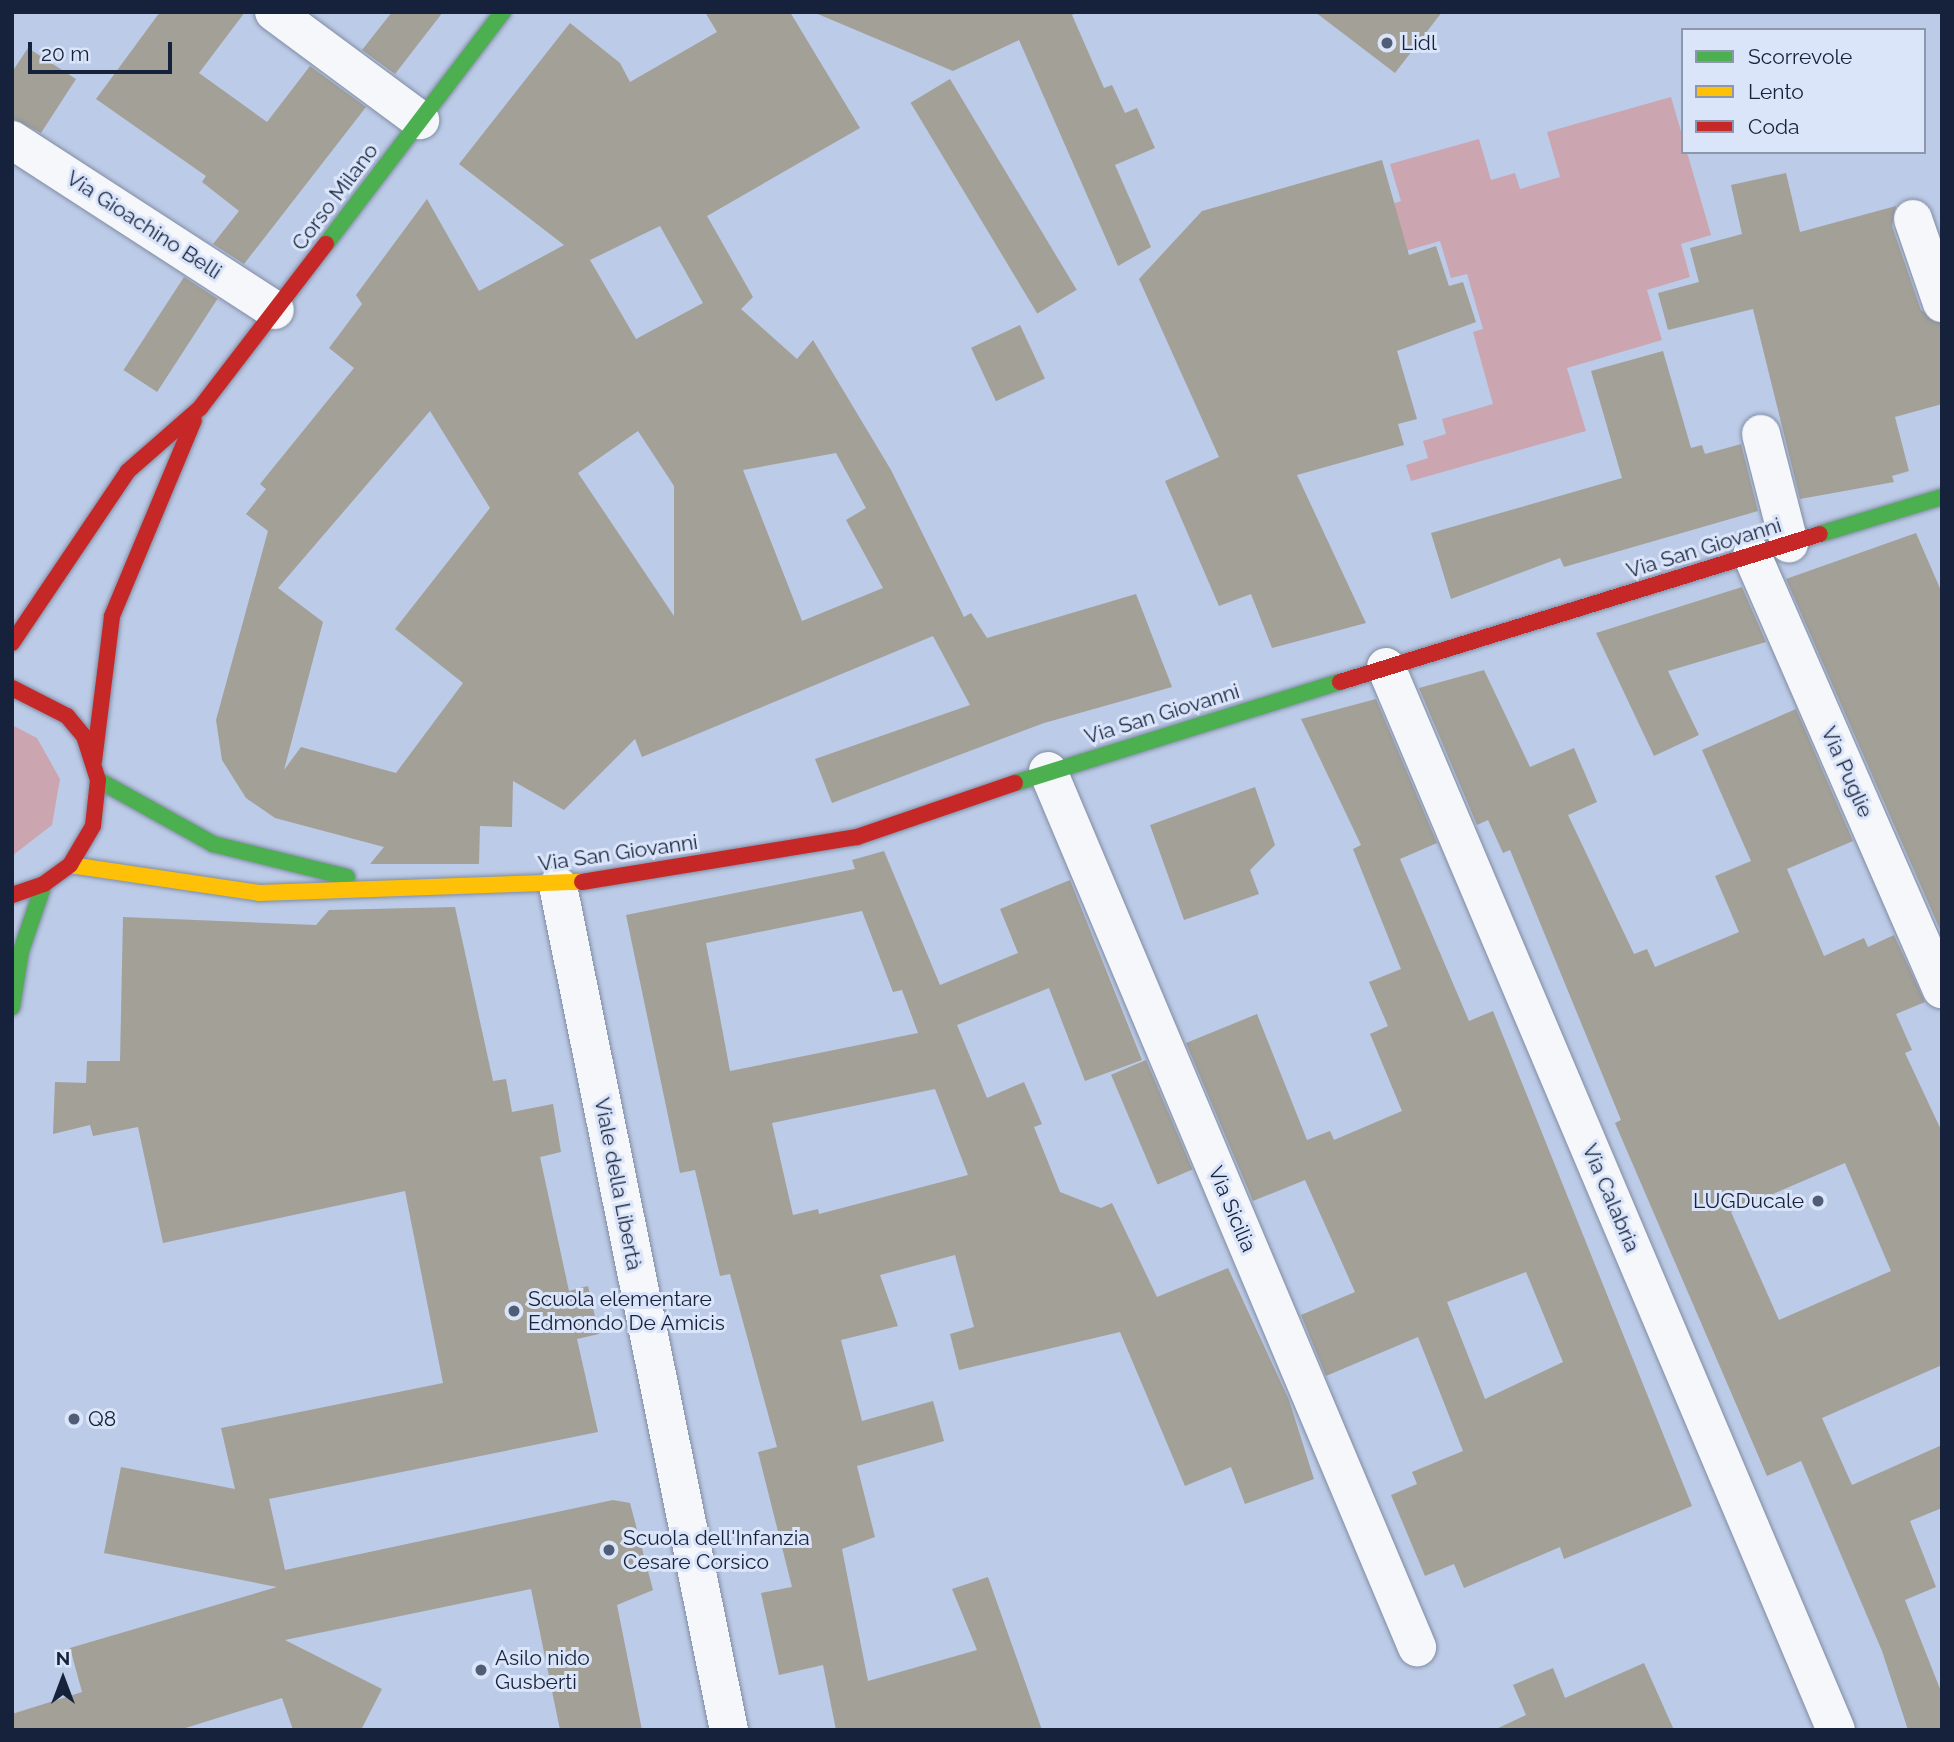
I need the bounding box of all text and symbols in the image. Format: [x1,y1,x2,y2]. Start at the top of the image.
scale bar [32,28,175,72]
legend [1681,28,1926,154]
place label: Lidl [1401,30,1437,56]
marker: Lidl [1379,35,1395,51]
text: 20 m [41,41,89,66]
text: Scorrevole [1748,44,1852,69]
text: Lento [1748,79,1804,104]
text: Coda [1748,114,1799,139]
street label: Corso Milano [287,139,383,255]
street label: Via Gioachino Belli [62,165,226,285]
street label: Via San Giovanni [1624,512,1784,584]
street label: Via San Giovanni [1082,678,1242,750]
street label: Via Puglie [1816,723,1878,821]
street label: Via San Giovanni [537,829,699,877]
street label: Viale della Libertà [589,1096,647,1272]
street label: Via Calabria [1577,1140,1645,1256]
street label: Via Sicilia [1203,1162,1261,1256]
place label: LUGDucale [1693,1188,1804,1214]
marker: LUGDucale [1810,1193,1826,1209]
place label: Scuola elementare Edmondo De Amicis [528,1286,726,1336]
marker: Scuola elementare Edmondo De Amicis [506,1303,522,1319]
place label: Q8 [88,1406,116,1432]
marker: Q8 [66,1411,82,1427]
place label: Scuola dell'Infanzia Cesare Corsico [623,1525,810,1575]
marker: Scuola dell'Infanzia Cesare Corsico [601,1542,617,1558]
north arrow [28,1644,98,1714]
place label: Asilo nido Gusberti [495,1645,590,1695]
text: N [56,1647,70,1669]
marker: Asilo nido Gusberti [473,1662,489,1678]

